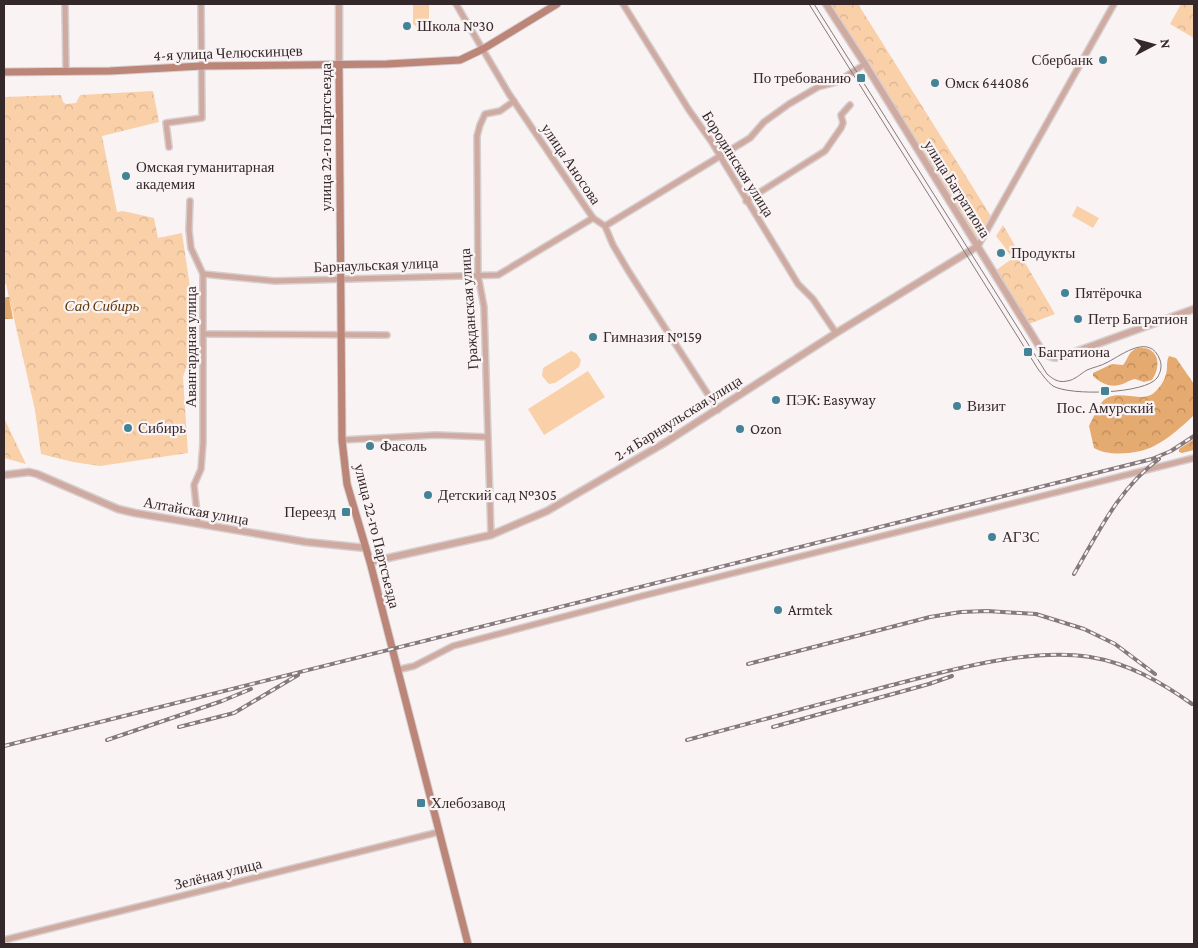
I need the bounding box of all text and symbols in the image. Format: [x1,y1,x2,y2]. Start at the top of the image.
place label: Школа №30 [417,18,494,34]
marker: Школа №30 [401,20,413,32]
north arrow [1128,20,1178,70]
text: N [1157,38,1174,50]
street label: 4-я улица Челюскинцев [153,42,303,64]
place label: Сбербанк [1032,52,1094,68]
marker: Сбербанк [1097,54,1109,66]
street label: улица 22-го Партсъезда [318,62,334,211]
place label: По требованию [753,70,851,86]
marker: По требованию [855,72,867,84]
place label: Омск 644086 [945,75,1029,91]
marker: Омск 644086 [929,77,941,89]
street label: Бородинская улица [699,108,777,220]
street label: улица Аносова [538,120,604,208]
street label: улица Багратиона [921,137,994,241]
place label: Омская гуманитарная академия [136,159,275,192]
marker: Омская гуманитарная академия [120,170,132,182]
place label: Продукты [1011,245,1075,261]
street label: Гражданская улица [457,247,481,370]
marker: Продукты [995,247,1007,259]
street label: Барнаульская улица [313,255,439,275]
place label: Пятёрочка [1075,285,1142,301]
street label: Авангардная улица [183,286,199,408]
marker: Пятёрочка [1059,287,1071,299]
park label: Сад Сибирь [65,298,140,314]
place label: Петр Багратион [1088,311,1188,327]
marker: Петр Багратион [1072,313,1084,325]
place label: Гимназия №159 [603,329,702,345]
marker: Гимназия №159 [587,331,599,343]
place label: Багратиона [1038,344,1110,360]
marker: Багратиона [1022,346,1034,358]
street label: 2-я Барнаульская улица [611,372,745,464]
marker: Пос. Амурский [1099,385,1111,397]
place label: ПЭК: Easyway [786,392,876,409]
marker: ПЭК: Easyway [770,394,782,406]
place label: Визит [967,398,1006,414]
marker: Визит [951,400,963,412]
place label: Пос. Амурский [1057,400,1153,416]
place label: Сибирь [138,420,186,436]
place label: Ozon [750,421,782,437]
marker: Сибирь [122,422,134,434]
marker: Ozon [734,423,746,435]
place label: Фасоль [380,438,427,454]
marker: Фасоль [364,440,376,452]
street label: улица 22-го Партсъезда [351,462,403,610]
place label: Детский сад №305 [438,487,557,503]
marker: Детский сад №305 [422,489,434,501]
street label: Алтайская улица [142,494,250,528]
place label: Переезд [284,504,336,520]
marker: Переезд [340,506,352,518]
place label: АГЗС [1002,529,1039,545]
marker: АГЗС [986,531,998,543]
place label: Armtek [788,602,833,618]
marker: Armtek [772,604,784,616]
place label: Хлебозавод [431,795,506,811]
marker: Хлебозавод [415,797,427,809]
street label: Зелёная улица [173,855,264,893]

